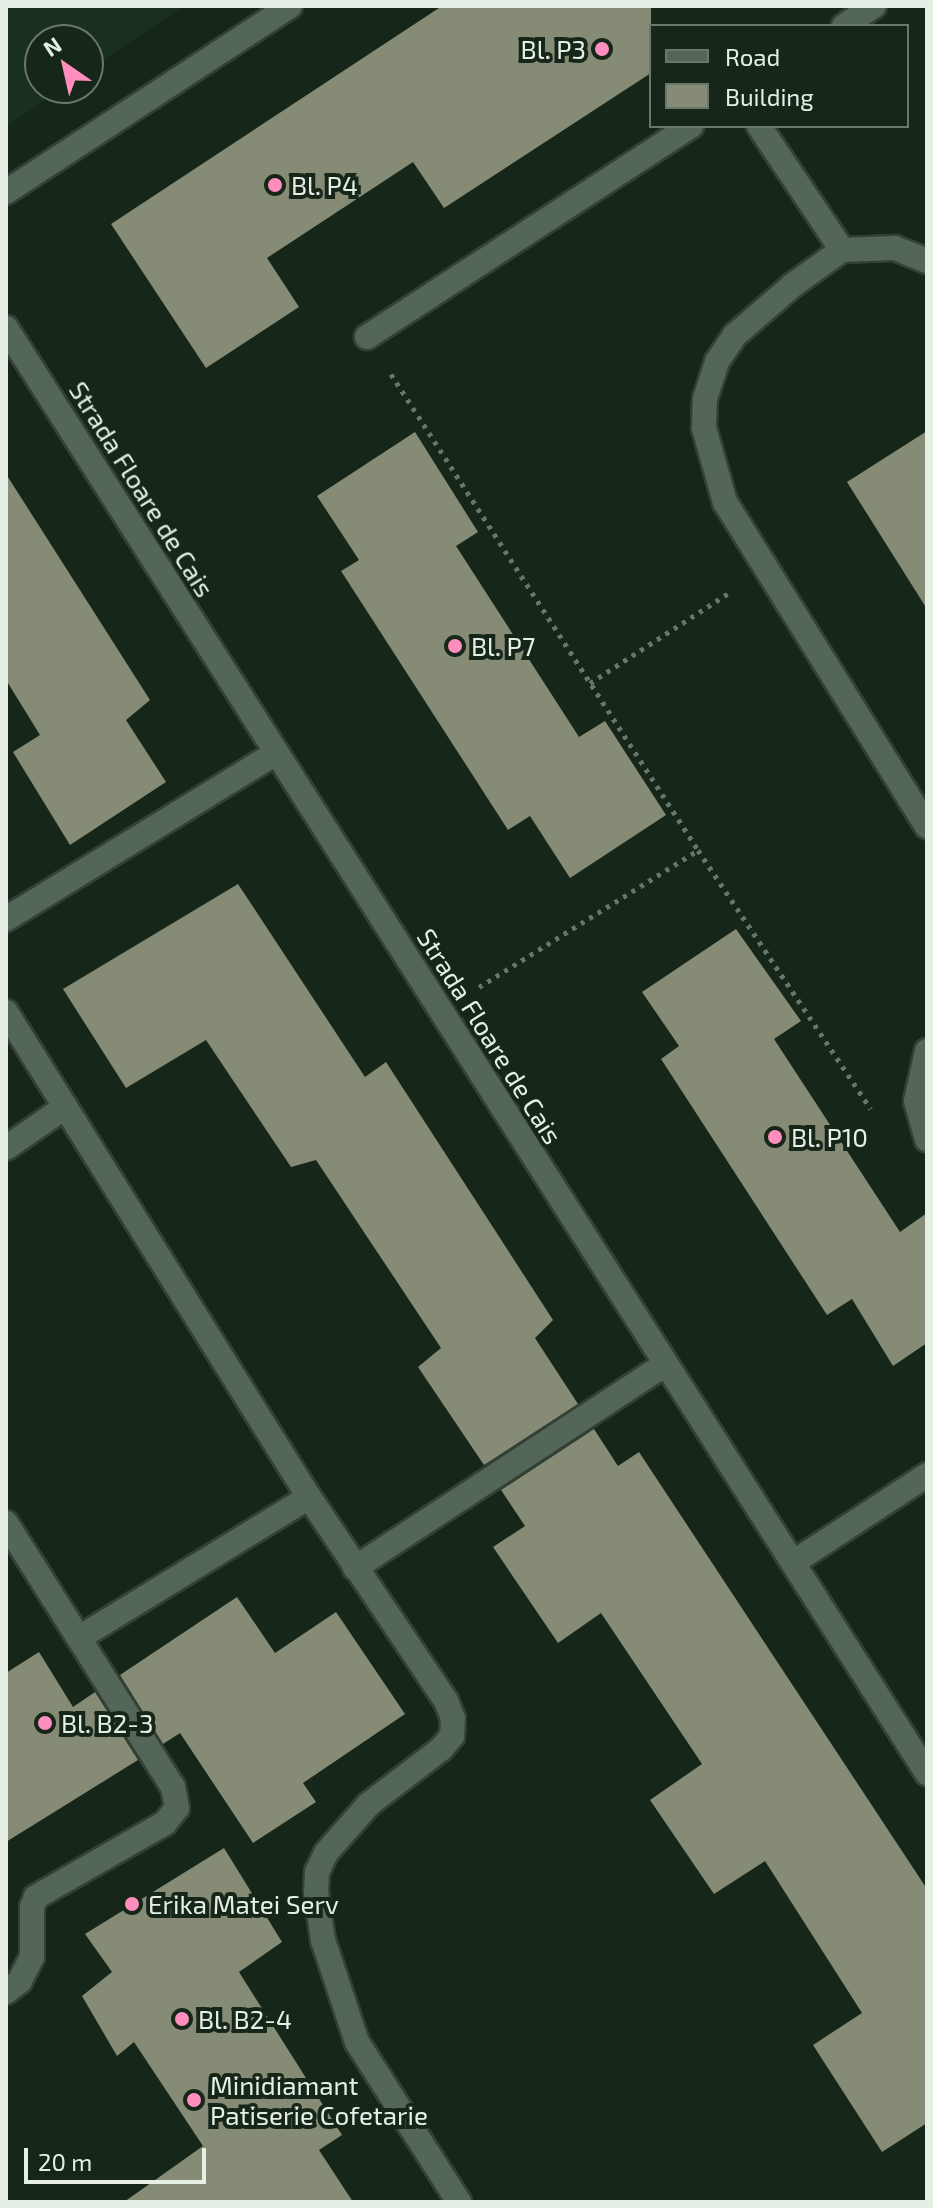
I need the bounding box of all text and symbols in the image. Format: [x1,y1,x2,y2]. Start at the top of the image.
north arrow [24,24,104,104]
legend [649,24,909,128]
text: N [38,31,66,61]
place label: Bl. P3 [521,33,586,65]
marker: Bl. P3 [593,40,611,58]
text: Road [725,42,780,71]
text: Building [725,82,814,111]
place label: Bl. P4 [291,169,358,201]
marker: Bl. P4 [266,176,284,194]
street label: Strada Floare de Cais [63,376,221,602]
place label: Bl. P7 [471,630,535,662]
marker: Bl. P7 [446,637,464,655]
street label: Strada Floare de Cais [411,923,569,1149]
place label: Bl. P10 [791,1121,868,1153]
marker: Bl. P10 [766,1128,784,1146]
place label: Bl. B2-3 [61,1707,153,1739]
marker: Bl. B2-3 [36,1714,54,1732]
place label: Erika Matei Serv [148,1888,339,1920]
marker: Erika Matei Serv [123,1895,141,1913]
place label: Bl. B2-4 [198,2003,292,2035]
marker: Bl. B2-4 [173,2010,191,2028]
place label: Minidiamant Patiserie Cofetarie [210,2069,428,2130]
marker: Minidiamant Patiserie Cofetarie [185,2091,203,2109]
scale bar [28,2132,210,2182]
text: 20 m [38,2147,92,2176]

